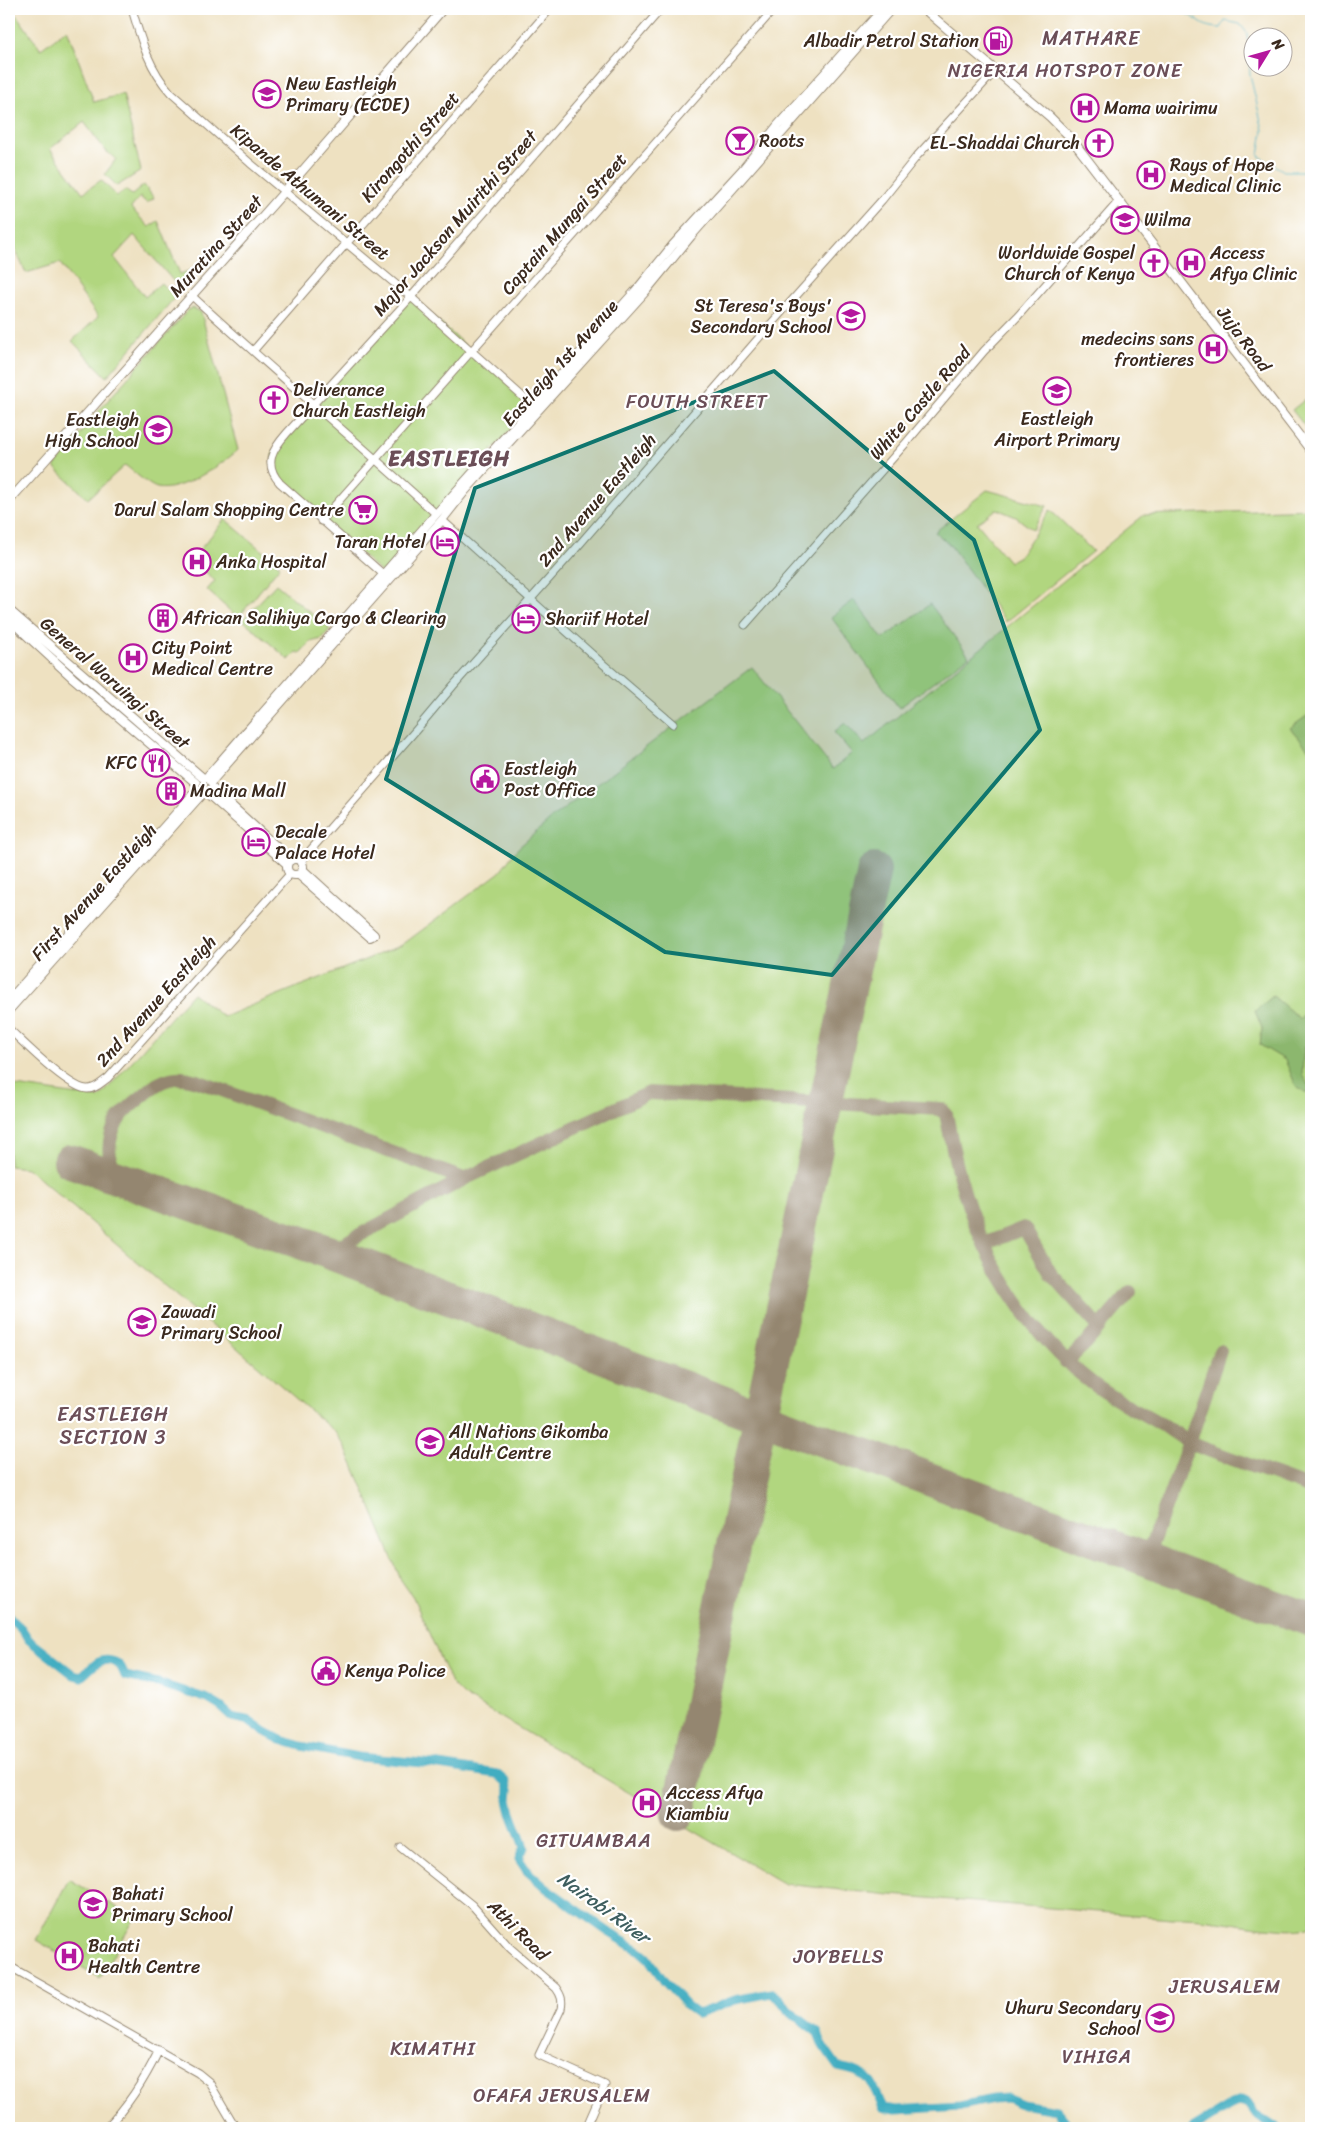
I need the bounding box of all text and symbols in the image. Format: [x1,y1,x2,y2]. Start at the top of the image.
district label: MATHARE [1042,21,1141,56]
place label: Albadir Petrol Station [803,25,979,57]
fuel station icon: Albadir Petrol Station [983,26,1013,56]
north arrow [1242,28,1292,78]
text: N [1264,32,1291,56]
district label: NIGERIA HOTSPOT ZONE [948,54,1183,87]
place label: New Eastleigh Primary (ECDE) [286,68,410,121]
school or university icon: New Eastleigh Primary (ECDE) [252,79,282,109]
street label: Kirongothi Street [352,84,468,210]
place label: Mama wairimu [1104,92,1218,124]
hospital icon: Mama wairimu [1070,93,1100,123]
street label: Kipande Athumani Street [223,115,397,269]
street label: Major Jackson Muirithi Street [365,122,546,324]
place label: Roots [759,125,805,157]
bar icon: Roots [725,126,755,156]
place label: EL-Shaddai Church [930,127,1080,159]
church icon: EL-Shaddai Church [1084,128,1114,158]
street label: Captain Mungai Street [493,145,635,303]
place label: Rays of Hope Medical Clinic [1170,149,1281,202]
hospital icon: Rays of Hope Medical Clinic [1136,160,1166,190]
street label: Muratina Street [161,187,271,305]
place label: Wilma [1144,204,1192,236]
school or university icon: Wilma [1110,205,1140,235]
place label: Worldwide Gospel Church of Kenya [998,237,1136,290]
place label: Access Afya Clinic [1209,237,1298,290]
church icon: Worldwide Gospel Church of Kenya [1139,248,1169,278]
hospital icon: Access Afya Clinic [1176,248,1206,278]
place label: St Teresa's Boys' Secondary School [691,290,833,343]
street label: Eastleigh 1st Avenue [494,292,627,434]
street label: Juja Road [1208,298,1281,380]
school or university icon: St Teresa's Boys' Secondary School [836,301,866,331]
place label: medecins sans frontieres [1081,323,1195,376]
hospital icon: medecins sans frontieres [1198,334,1228,364]
street label: White Castle Road [861,337,980,468]
place label: Deliverance Church Eastleigh [293,374,426,427]
school or university icon: Eastleigh Airport Primary [1042,376,1072,406]
church icon: Deliverance Church Eastleigh [259,385,289,415]
district label: FOUTH STREET [626,385,768,418]
place label: Eastleigh Airport Primary [993,403,1120,456]
place label: Eastleigh High School [45,404,140,457]
school or university icon: Eastleigh High School [143,415,173,445]
street label: 2nd Avenue Eastleigh [530,426,664,574]
district label: EASTLEIGH [388,439,510,478]
place label: Darul Salam Shopping Centre [114,494,344,526]
supermarket icon: Darul Salam Shopping Centre [348,495,378,525]
place label: Taran Hotel [334,526,427,558]
hotel icon: Taran Hotel [430,527,460,557]
place label: Anka Hospital [215,546,327,578]
hospital icon: Anka Hospital [182,547,212,577]
place label: African Salihiya Cargo & Clearing [181,602,446,634]
building icon: African Salihiya Cargo & Clearing [148,603,178,633]
place label: Shariif Hotel [545,603,650,635]
hotel icon: Shariif Hotel [511,604,541,634]
street label: General Waruingi Street [33,608,198,758]
place label: City Point Medical Centre [152,632,273,685]
hospital icon: City Point Medical Centre [118,643,148,673]
place label: KFC [105,747,137,779]
restaurant icon: KFC [141,748,171,778]
place label: Eastleigh Post Office [504,753,596,806]
public building icon: Eastleigh Post Office [470,764,500,794]
place label: Madina Mall [190,775,286,807]
building icon: Madina Mall [156,776,186,806]
street label: First Avenue Eastleigh [23,816,165,968]
place label: Decale Palace Hotel [275,816,376,869]
hotel icon: Decale Palace Hotel [241,827,271,857]
street label: 2nd Avenue Eastleigh [88,928,224,1074]
place label: Zawadi Primary School [161,1296,283,1349]
school or university icon: Zawadi Primary School [127,1307,157,1337]
district label: EASTLEIGH SECTION 3 [57,1397,169,1455]
place label: All Nations Gikomba Adult Centre [448,1416,608,1469]
school or university icon: All Nations Gikomba Adult Centre [415,1427,445,1457]
place label: Kenya Police [345,1655,446,1687]
public building icon: Kenya Police [311,1656,341,1686]
place label: Access Afya Kiambiu [665,1777,763,1830]
hospital icon: Access Afya Kiambiu [632,1788,662,1818]
district label: GITUAMBAA [536,1824,652,1857]
water label: Nairobi River [550,1862,660,1954]
place label: Bahati Primary School [112,1878,234,1931]
school or university icon: Bahati Primary School [78,1889,108,1919]
street label: Athi Road [479,1891,558,1970]
place label: Bahati Health Centre [88,1930,200,1983]
district label: JOYBELLS [793,1940,884,1973]
hospital icon: Bahati Health Centre [54,1941,84,1971]
district label: JERUSALEM [1168,1970,1281,2003]
place label: Uhuru Secondary School [1005,1992,1142,2045]
school or university icon: Uhuru Secondary School [1145,2003,1175,2033]
district label: KIMATHI [390,2032,476,2065]
district label: VIHIGA [1062,2040,1132,2073]
district label: OFAFA JERUSALEM [473,2079,651,2112]

